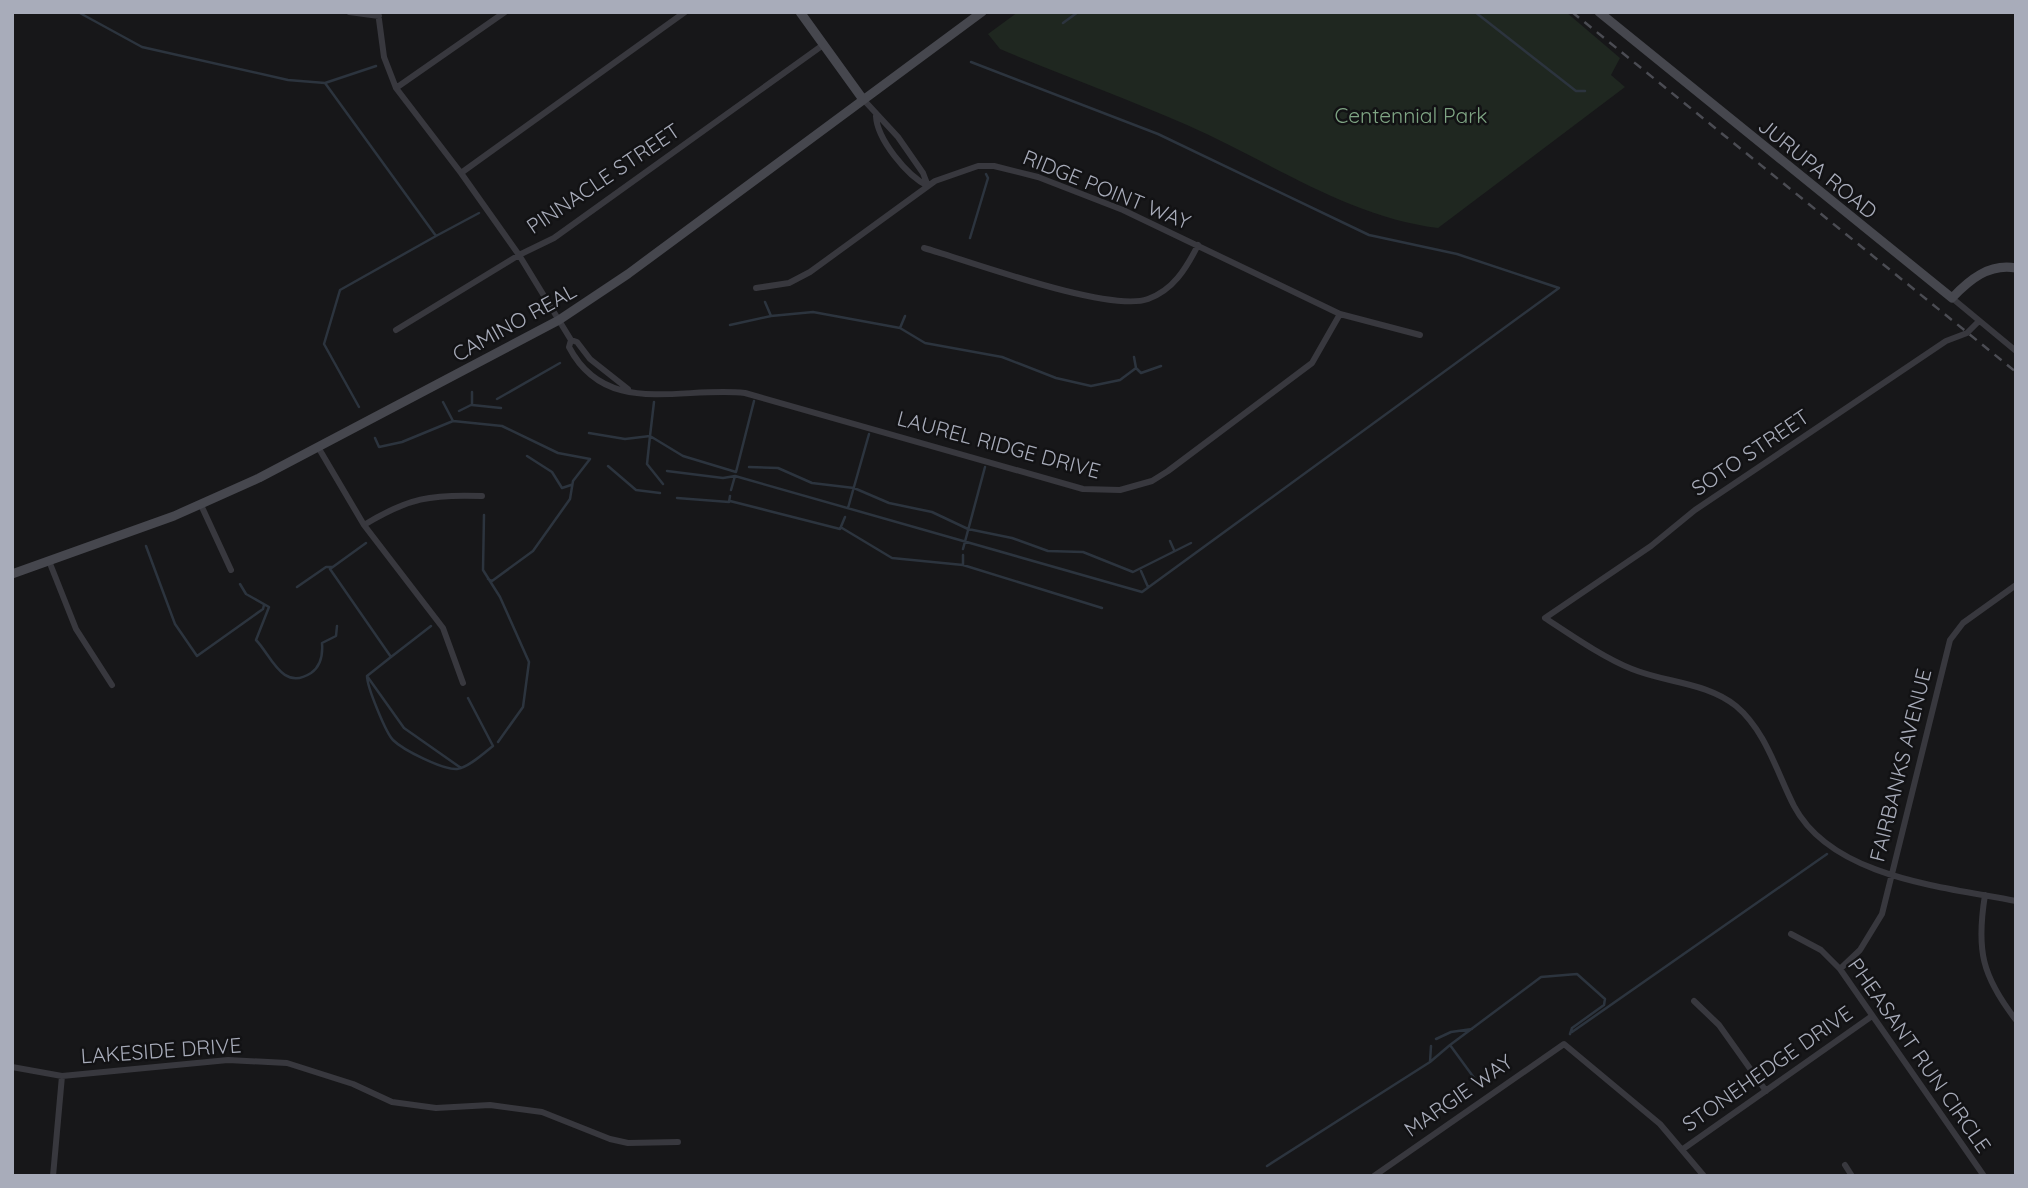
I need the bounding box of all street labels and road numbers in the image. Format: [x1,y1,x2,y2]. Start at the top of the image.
street label: JURUPA ROAD [1753,112,1883,224]
street label: PINNACLE STREET [521,117,685,239]
street label: RIDGE POINT WAY [1019,144,1195,235]
street label: CAMINO REAL [447,277,581,367]
street label: SOTO STREET [1686,403,1814,501]
street label: LAUREL RIDGE DRIVE [894,404,1104,484]
street label: FAIRBANKS AVENUE [1863,666,1937,864]
street label: PHEASANT RUN CIRCLE [1843,953,1997,1157]
street label: STONEHEDGE DRIVE [1677,999,1857,1137]
street label: LAKESIDE DRIVE [80,1031,242,1069]
street label: MARGIE WAY [1399,1048,1518,1142]

